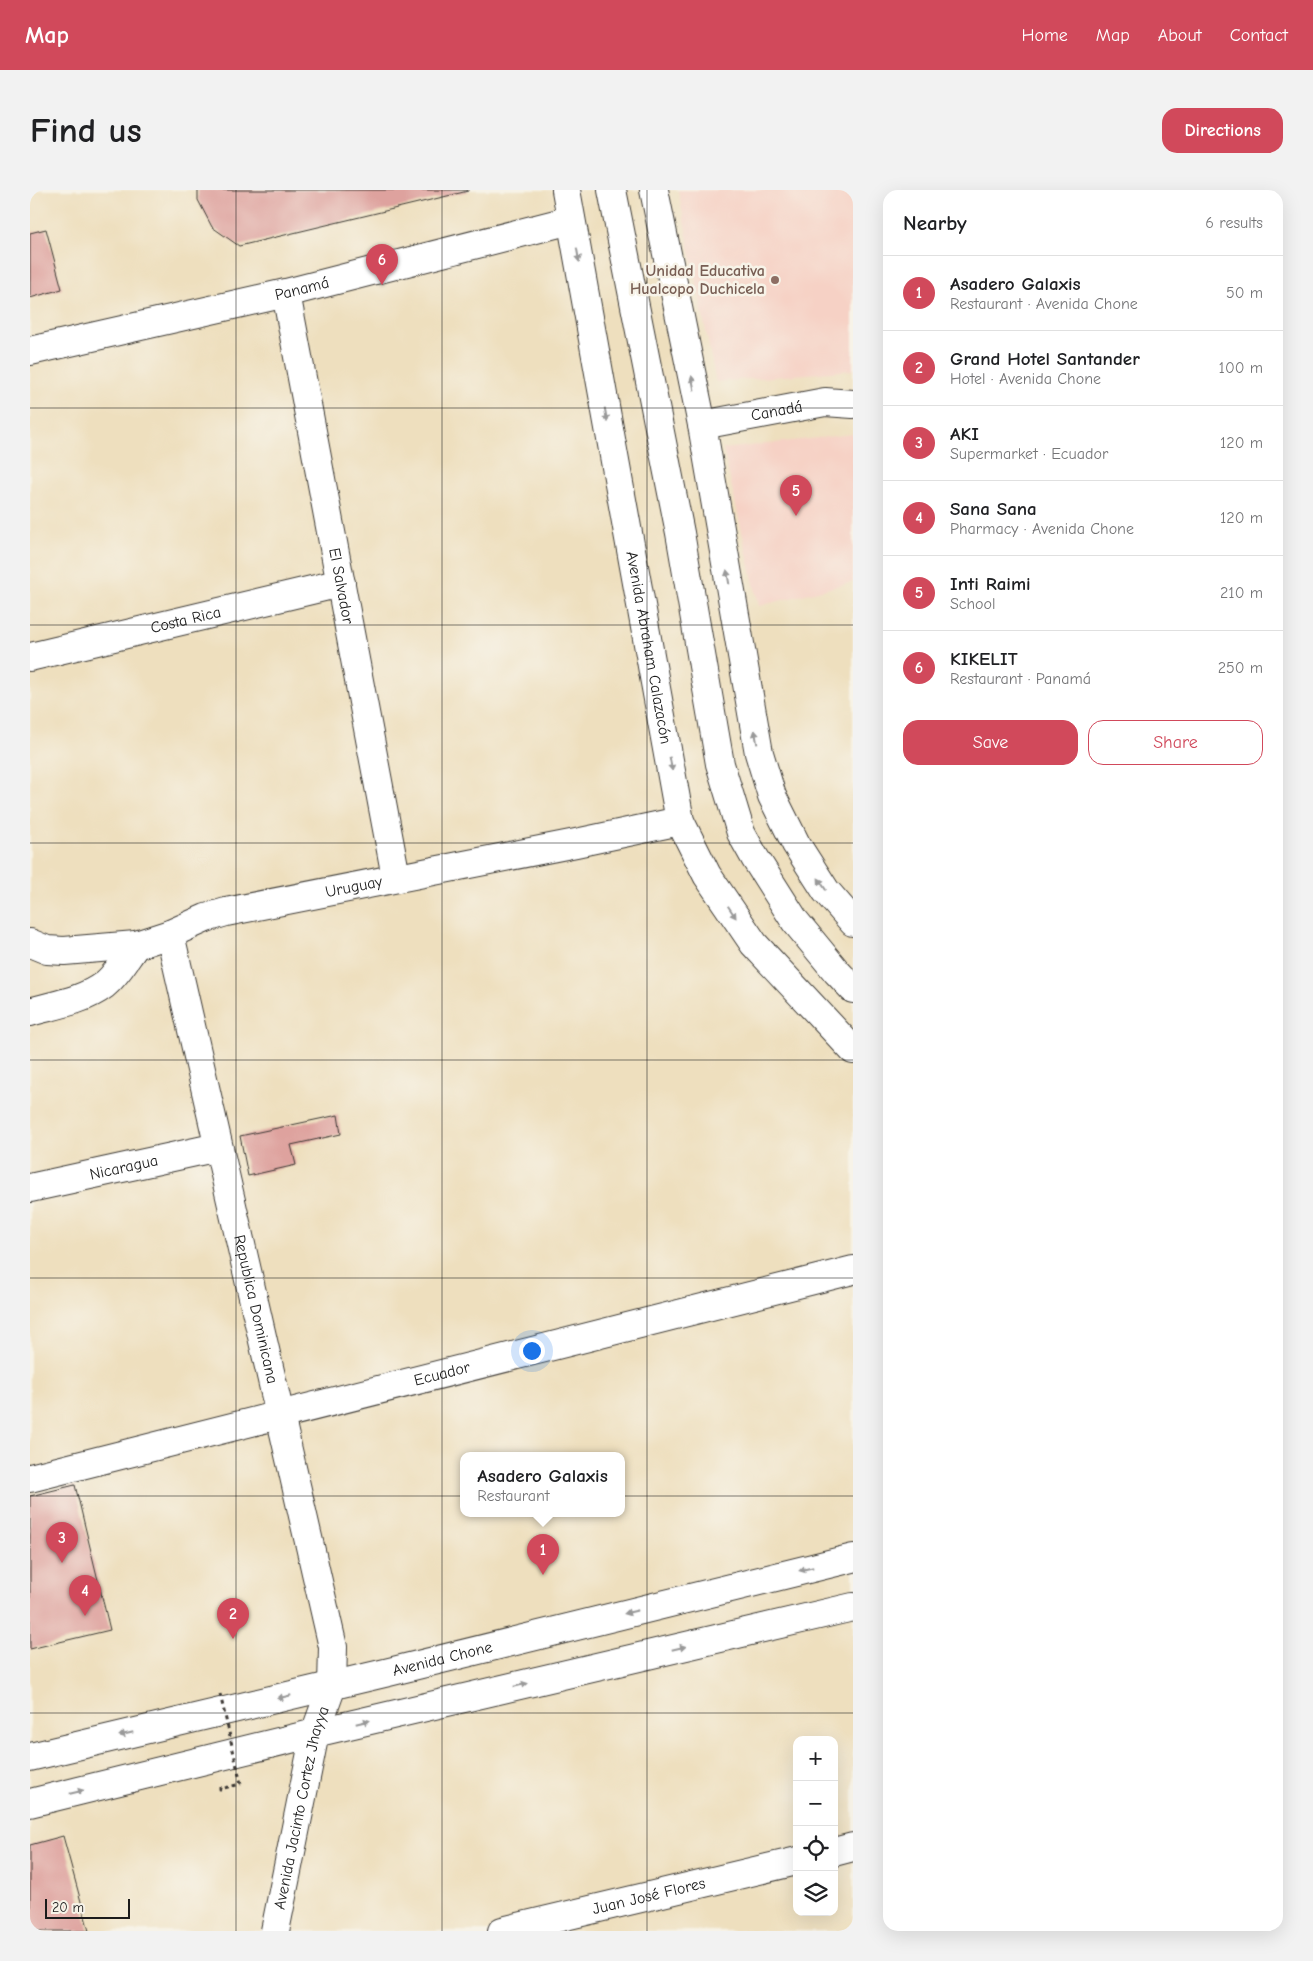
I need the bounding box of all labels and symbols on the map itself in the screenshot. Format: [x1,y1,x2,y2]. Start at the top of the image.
pin: 6 [366,244,398,285]
one-way arrow [574,248,582,264]
place label: Unidad Educativa Hualcopo Duchicela [630,262,765,298]
street label: Panamá [273,273,331,304]
marker: Unidad Educativa Hualcopo Duchicela [769,274,781,286]
one-way arrow [689,374,697,390]
street label: Canadá [750,397,804,425]
one-way arrow [602,408,610,424]
pin: 5 [780,475,812,516]
street label: El Salvador [325,546,357,626]
street label: Avenida Abraham Calazacón [622,550,675,745]
one-way arrow [723,569,731,585]
street label: Costa Rica [149,603,223,637]
one-way arrow [752,729,760,745]
one-way arrow [667,757,675,773]
street label: Uruguay [324,872,385,901]
one-way arrow [817,878,826,891]
one-way arrow [727,905,737,919]
street label: Nicaragua [88,1151,160,1184]
street label: Republica Dominicana [230,1233,282,1385]
your location [519,1338,545,1364]
street label: Ecuador [412,1358,473,1390]
pin: 3 [46,1522,78,1563]
pin: 1 [527,1534,559,1575]
one-way arrow [798,1565,813,1573]
pin: 4 [69,1575,101,1616]
pin: 2 [217,1598,249,1639]
one-way arrow [623,1609,638,1617]
street label: Avenida Chone [391,1638,494,1680]
one-way arrow [672,1644,687,1652]
one-way arrow [513,1681,529,1689]
one-way arrow [277,1693,292,1701]
street label: Avenida Jacinto Cortez Jhayya [271,1704,333,1911]
one-way arrow [355,1718,370,1726]
one-way arrow [119,1730,134,1738]
one-way arrow [70,1788,85,1796]
street label: Juan José Flores [591,1874,708,1918]
scale bar [45,1896,130,1919]

